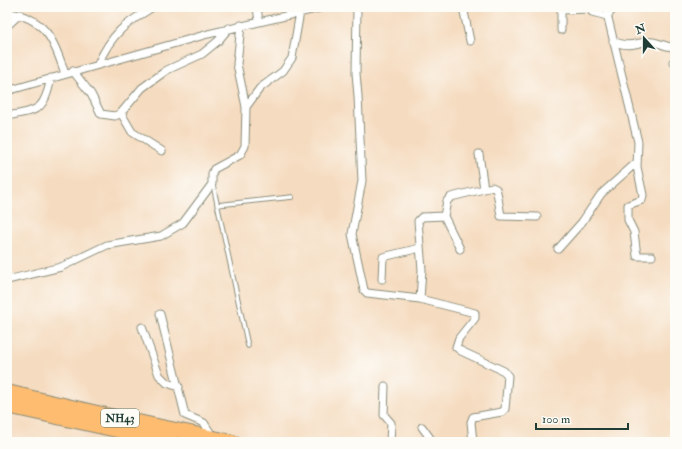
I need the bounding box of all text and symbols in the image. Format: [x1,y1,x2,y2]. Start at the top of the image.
north arrow [624,18,664,58]
text: N [633,21,649,37]
scale bar [536,405,628,431]
road number: NH43 [101,409,139,427]
text: 100 m [542,412,571,427]

